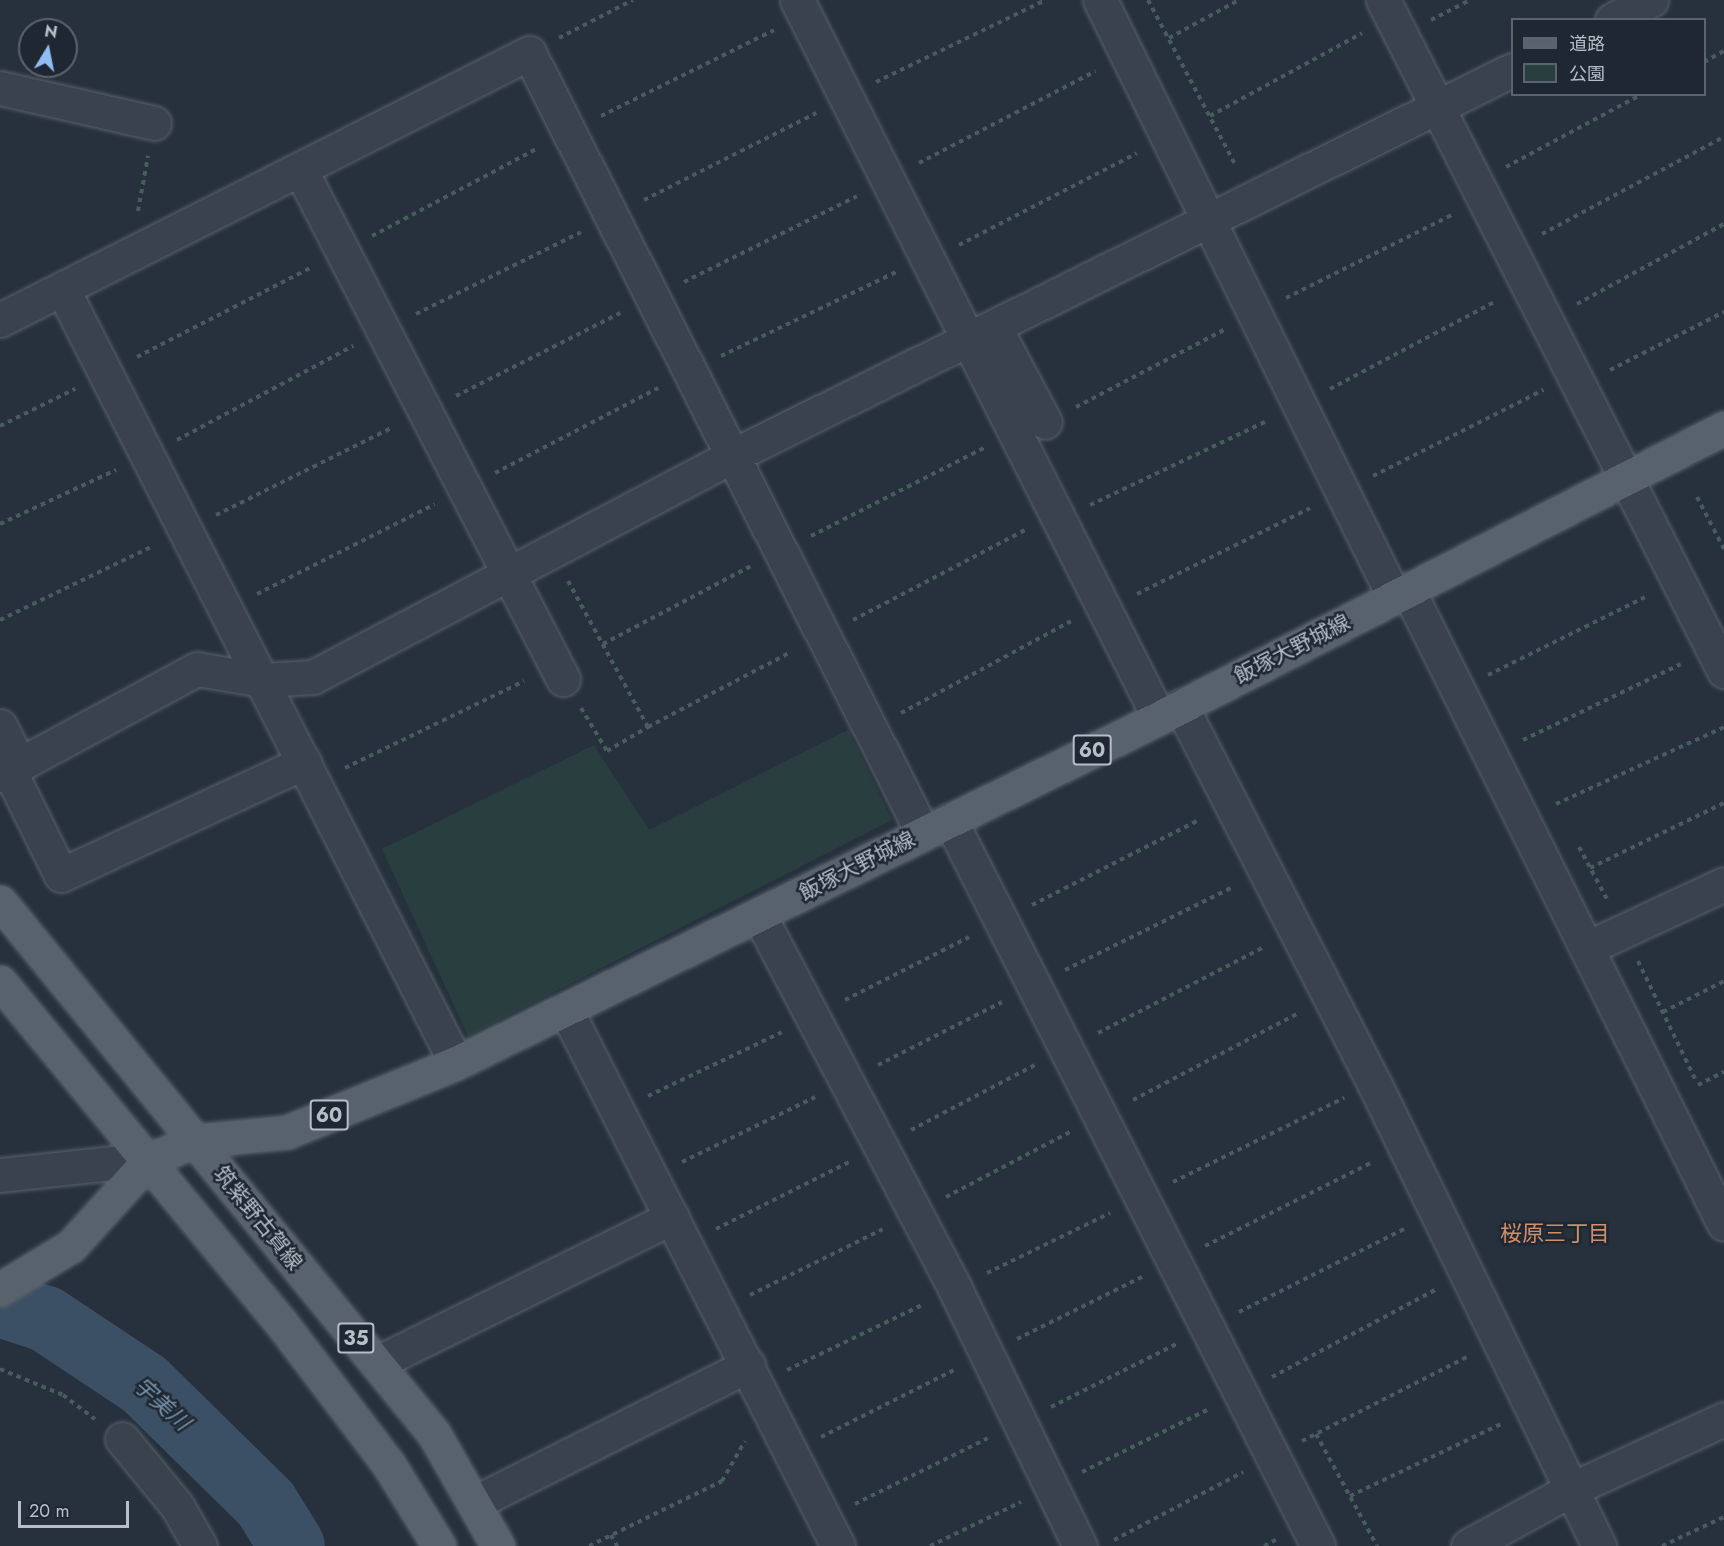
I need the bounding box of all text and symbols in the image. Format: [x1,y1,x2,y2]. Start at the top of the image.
north arrow [18,18,78,78]
legend [1511,18,1706,96]
text: N [43,19,59,44]
text: 道路 [1569,31,1605,57]
text: 公園 [1569,61,1605,87]
street label: 飯塚大野城線 [1230,609,1354,689]
road number: 60 [1072,733,1112,767]
street label: 飯塚大野城線 [795,826,919,906]
road number: 60 [310,1098,348,1132]
street label: 筑紫野古賀線 [209,1161,307,1275]
district label: 桜原三丁目 [1500,1221,1610,1247]
road number: 35 [336,1321,376,1355]
water label: 宇美川 [129,1372,195,1436]
scale bar [21,1489,132,1527]
text: 20 m [29,1498,69,1524]

